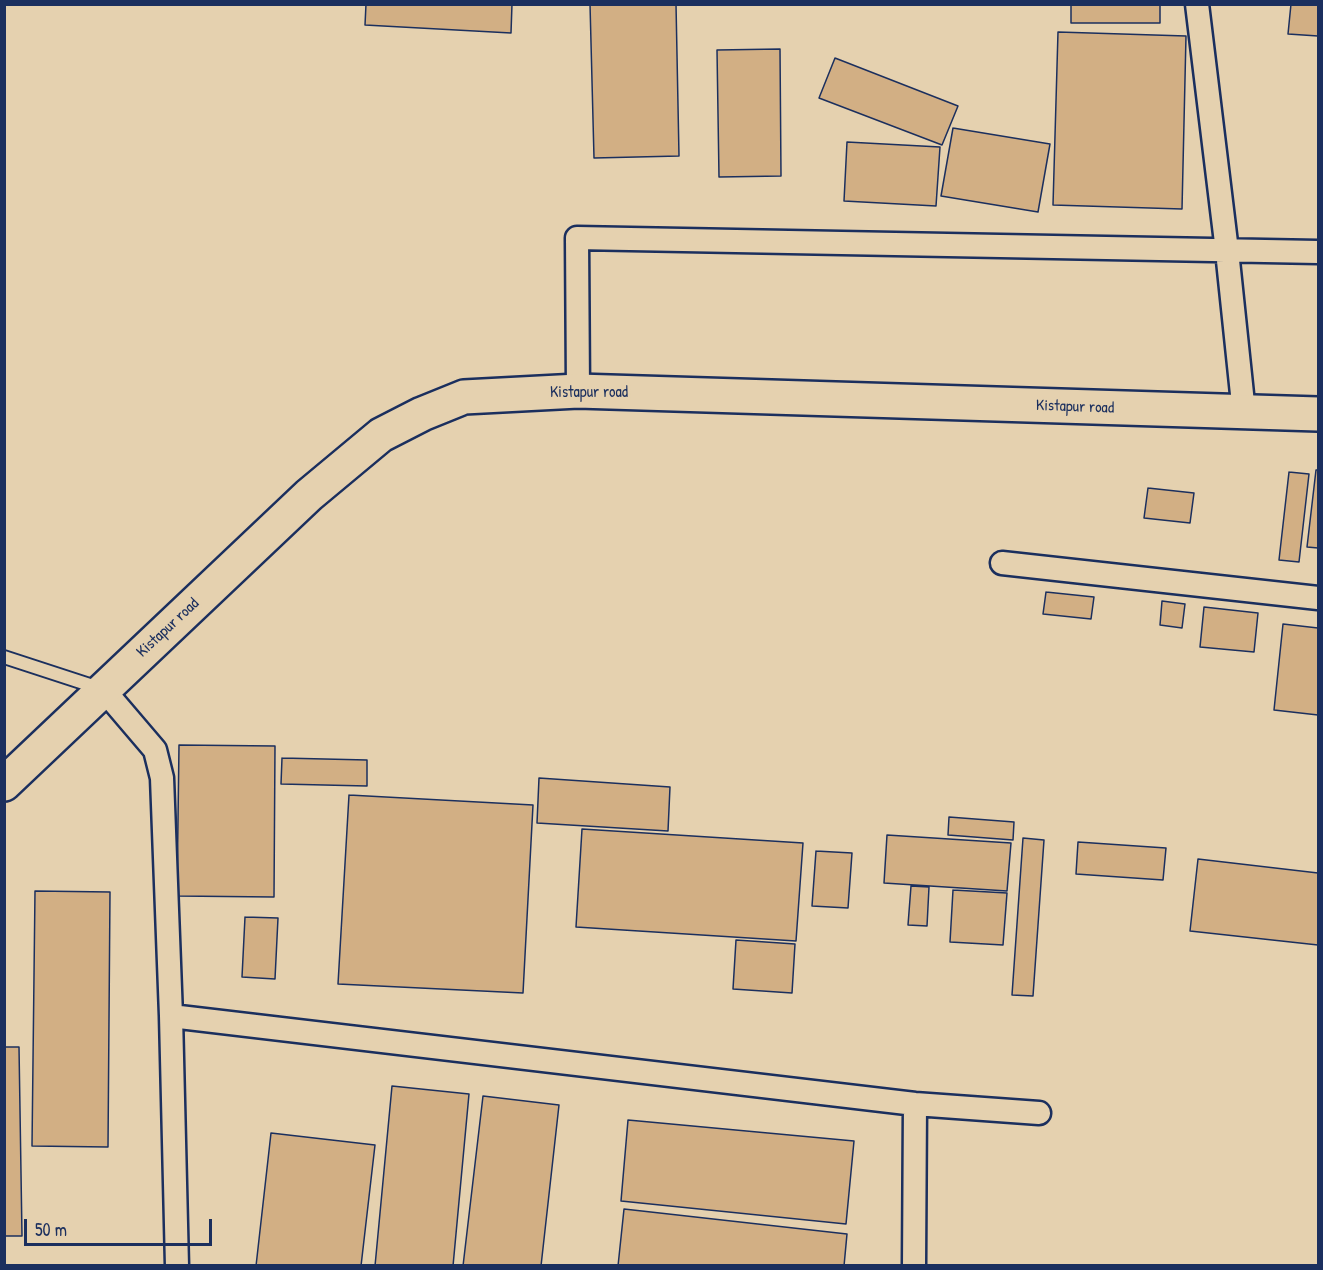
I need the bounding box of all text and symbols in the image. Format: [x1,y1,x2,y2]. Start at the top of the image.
street label: Kistapur road [550,383,628,403]
street label: Kistapur road [1036,396,1114,418]
street label: Kistapur road [133,594,203,662]
scale bar [27,1207,214,1245]
text: 50 m [35,1217,67,1242]

